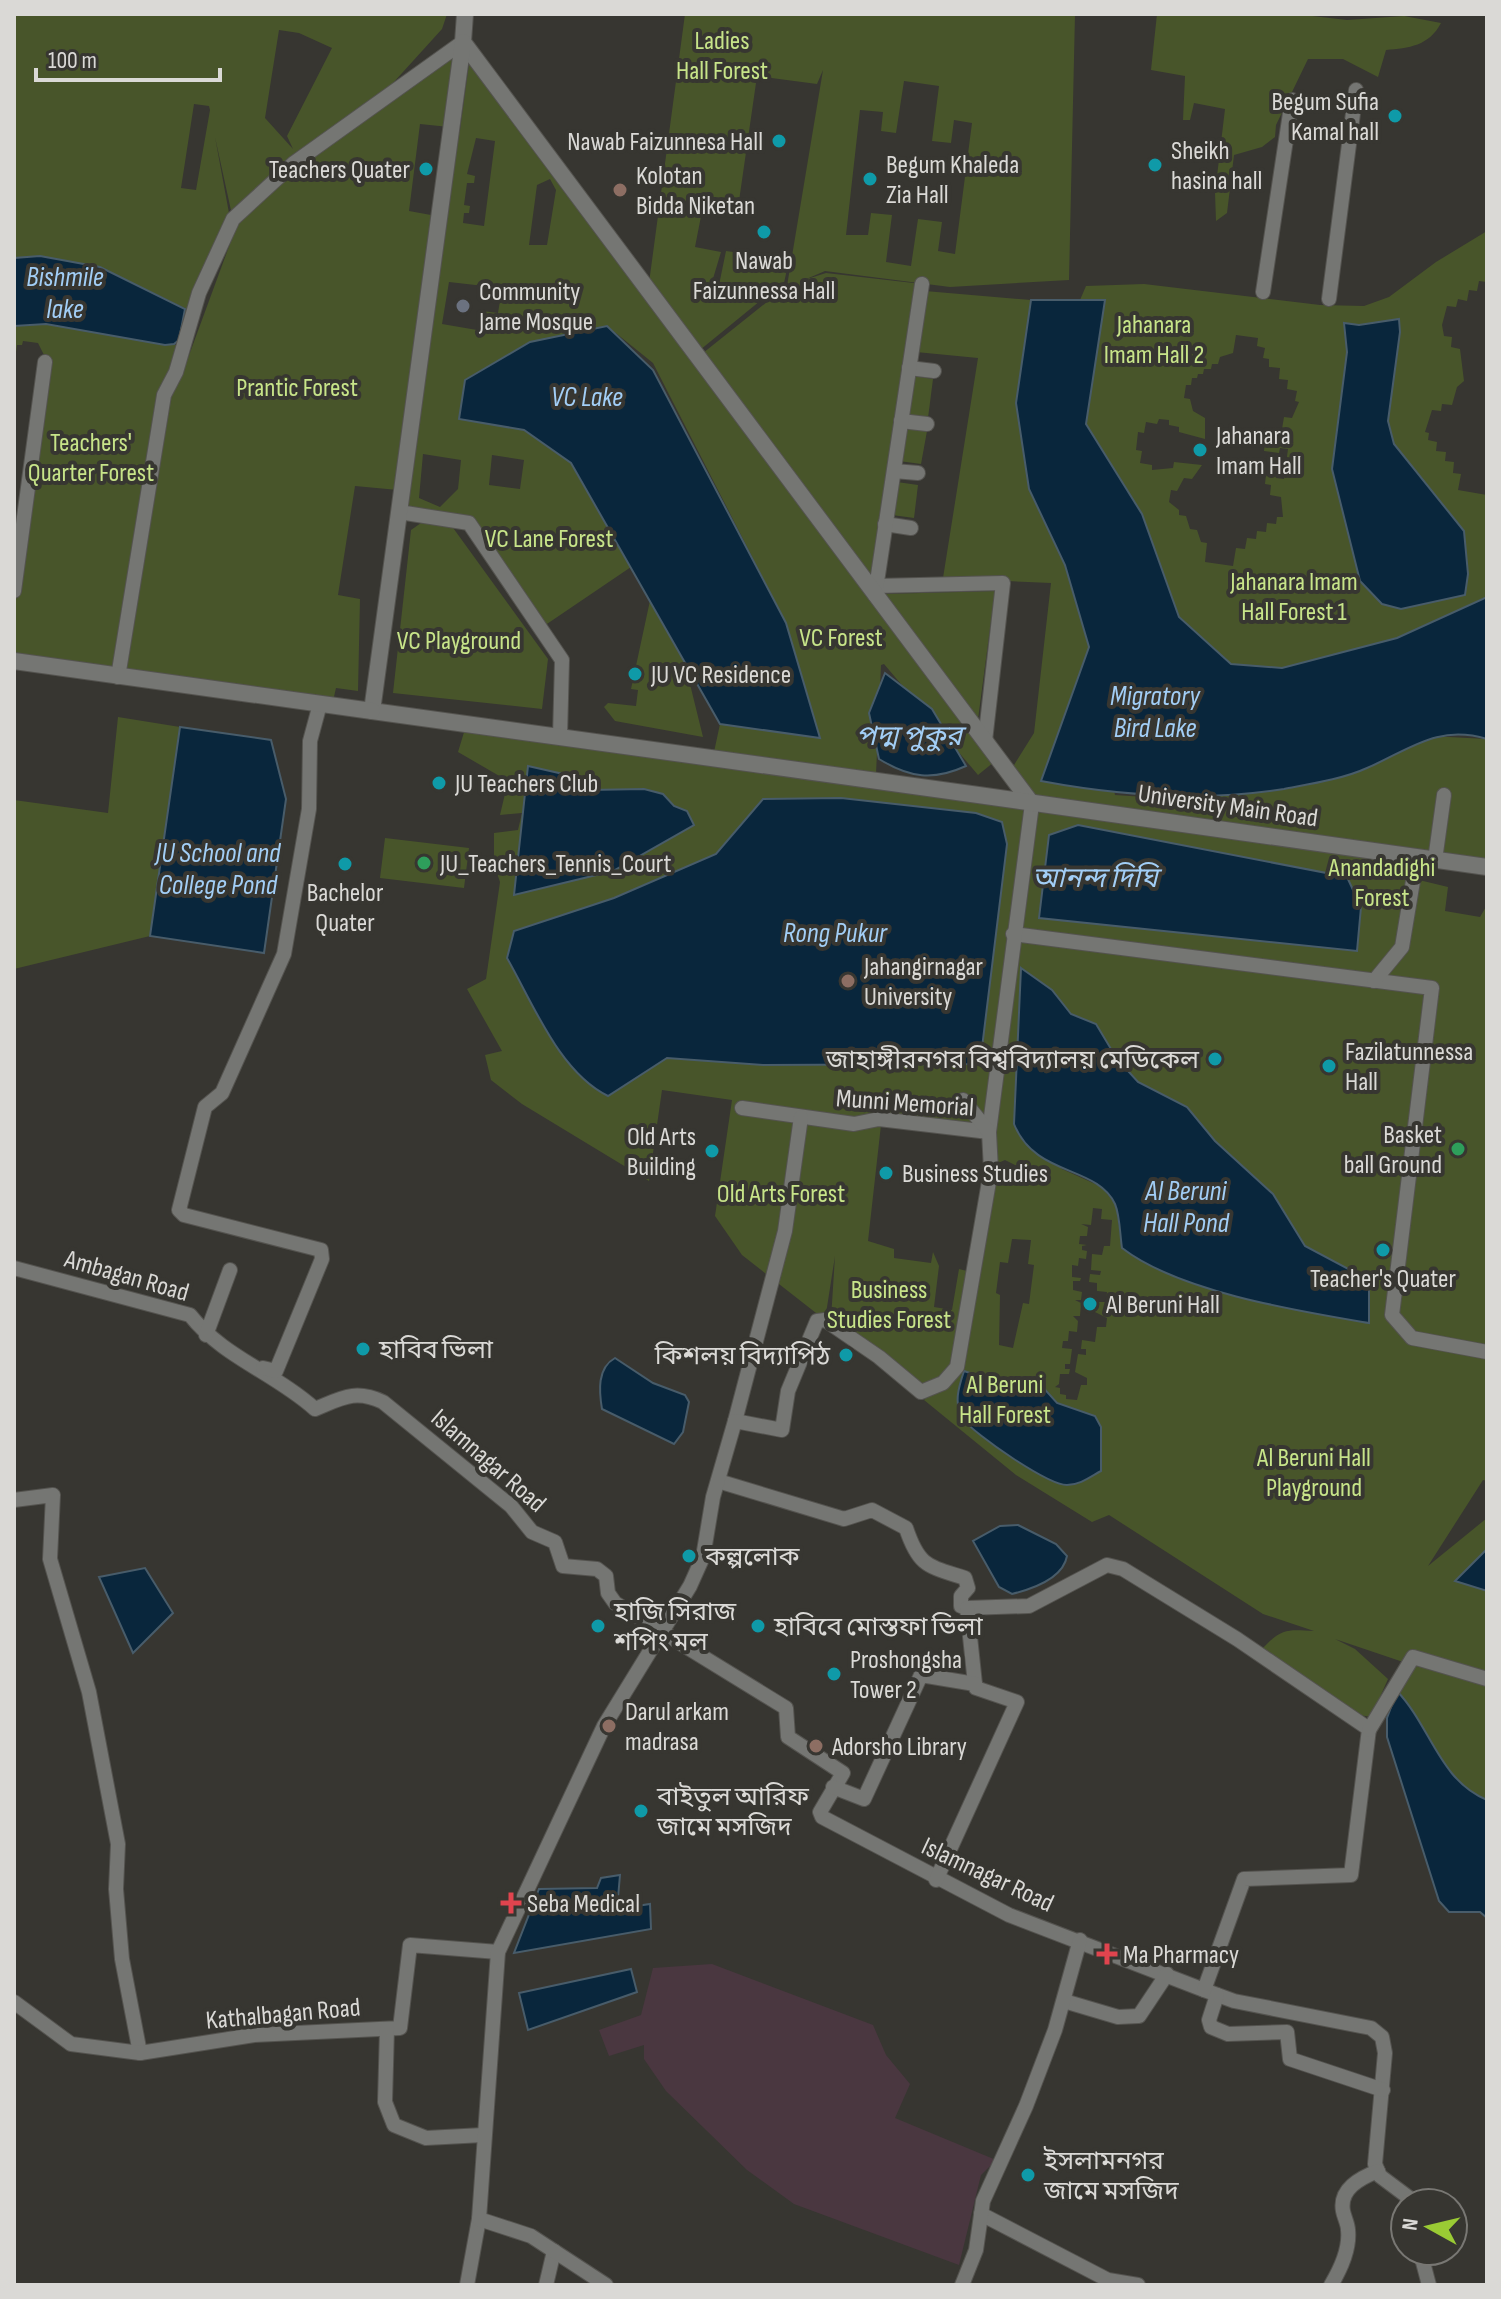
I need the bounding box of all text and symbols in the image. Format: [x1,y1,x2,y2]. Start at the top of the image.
park label: Ladies Hall Forest [676,26,768,87]
scale bar [36,32,220,82]
text: 100 m [48,46,97,75]
place label: Begum Sufia Kamal hall [1272,87,1379,148]
marker: Begum Sufia Kamal hall [1386,107,1404,125]
place label: Nawab Faizunnesa Hall [567,127,763,158]
marker: Nawab Faizunnesa Hall [770,132,788,150]
place label: Sheikh hasina hall [1171,136,1262,197]
place label: Begum Khaleda Zia Hall [886,150,1019,211]
place label: Teachers Quater [269,155,411,186]
marker: Sheikh hasina hall [1146,156,1164,174]
marker: Teachers Quater [417,160,435,178]
place label: Kolotan Bidda Niketan [636,161,755,222]
marker: Begum Khaleda Zia Hall [861,170,879,188]
marker: Kolotan Bidda Niketan [611,181,629,199]
marker: Nawab Faizunnessa Hall [755,223,773,241]
place label: Nawab Faizunnessa Hall [693,246,835,307]
water label: Bishmile lake [26,261,104,326]
place label: Community Jame Mosque [478,277,593,338]
marker: Community Jame Mosque [454,297,472,315]
park label: Jahanara Imam Hall 2 [1104,310,1204,371]
park label: Prantic Forest [236,373,358,404]
water label: VC Lake [551,381,623,414]
place label: Jahanara Imam Hall [1215,421,1302,482]
park label: Teachers' Quarter Forest [28,428,154,489]
marker: Jahanara Imam Hall [1191,441,1209,459]
park label: VC Lane Forest [485,524,613,555]
park label: Jahanara Imam Hall Forest 1 [1229,567,1358,628]
park label: VC Forest [799,623,883,654]
park label: VC Playground [397,626,521,657]
place label: JU VC Residence [650,660,791,691]
marker: JU VC Residence [626,665,644,683]
water label: Migratory Bird Lake [1110,680,1201,745]
water label: পদ্ম পুকুর [856,720,967,753]
place label: JU Teachers Club [454,769,598,800]
marker: JU Teachers Club [430,774,448,792]
street label: University Main Road [1136,779,1320,834]
water label: JU School and College Pond [154,837,282,902]
place label: JU_Teachers_Tennis_Court [439,849,672,880]
park label: Anandadighi Forest [1328,853,1435,914]
marker: JU_Teachers_Tennis_Court [415,854,433,872]
marker: Bachelor Quater [336,855,354,873]
water label: আনন্দ দিঘি [1032,861,1163,895]
place label: Bachelor Quater [307,878,384,939]
water label: Rong Pukur [783,917,888,950]
place label: Jahangirnagar University [863,952,983,1013]
marker: Jahangirnagar University [839,972,857,990]
place label: Fazilatunnessa Hall [1345,1037,1473,1098]
place label: জাহাঙ্গীরনগর বিশ্ববিদ্যালয় মেডিকেল [825,1045,1200,1076]
marker: জাহাঙ্গীরনগর বিশ্ববিদ্যালয় মেডিকেল [1206,1050,1224,1068]
marker: Fazilatunnessa Hall [1320,1057,1338,1075]
street label: Munni Memorial [835,1083,975,1124]
place label: Basket ball Ground [1344,1120,1442,1181]
place label: Old Arts Building [627,1122,696,1183]
marker: Basket ball Ground [1449,1140,1467,1158]
marker: Old Arts Building [703,1142,721,1160]
place label: Business Studies [902,1159,1048,1190]
marker: Business Studies [877,1164,895,1182]
water label: Al Beruni Hall Pond [1143,1175,1231,1240]
park label: Old Arts Forest [717,1179,845,1210]
marker: Teacher's Quater [1374,1241,1392,1259]
street label: Ambagan Road [60,1244,192,1309]
place label: Teacher's Quater [1310,1264,1456,1295]
park label: Business Studies Forest [827,1275,951,1336]
place label: Al Beruni Hall [1105,1290,1220,1321]
marker: Al Beruni Hall [1081,1295,1099,1313]
place label: হাবিব ভিলা [378,1335,494,1366]
marker: হাবিব ভিলা [354,1340,372,1358]
place label: কিশলয় বিদ্যাপিঠ [654,1340,831,1372]
marker: কিশলয় বিদ্যাপিঠ [837,1346,855,1364]
park label: Al Beruni Hall Forest [959,1370,1051,1431]
street label: Islamnagar Road [424,1403,552,1519]
park label: Al Beruni Hall Playground [1256,1443,1371,1504]
place label: কল্পলোক [704,1542,801,1573]
marker: কল্পলোক [680,1547,698,1565]
place label: হাজি সিরাজ শপিং মল [613,1597,737,1658]
place label: হাবিবে মোস্তফা ভিলা [773,1612,984,1643]
marker: হাজি সিরাজ শপিং মল [589,1617,607,1635]
marker: হাবিবে মোস্তফা ভিলা [749,1617,767,1635]
place label: Proshongsha Tower 2 [850,1645,962,1706]
marker: Proshongsha Tower 2 [825,1665,843,1683]
place label: Darul arkam madrasa [625,1697,729,1758]
marker: Darul arkam madrasa [600,1717,618,1735]
place label: Adorsho Library [831,1732,967,1763]
marker: Adorsho Library [807,1737,825,1755]
place label: বাইতুল আরিফ জামে মসজিদ [656,1782,809,1843]
marker: বাইতুল আরিফ জামে মসজিদ [632,1802,650,1820]
street label: Islamnagar Road [916,1831,1058,1919]
place label: Seba Medical [527,1889,640,1920]
marker: Seba Medical [502,1894,520,1912]
place label: Ma Pharmacy [1123,1940,1239,1971]
marker: Ma Pharmacy [1098,1945,1116,1963]
street label: Kathalbagan Road [205,1992,362,2037]
place label: ইসলামনগর জামে মসজিদ [1043,2146,1179,2207]
marker: ইসলামনগর জামে মসজিদ [1019,2166,1037,2184]
north arrow [1389,2187,1469,2267]
text: N [1396,2217,1425,2232]

